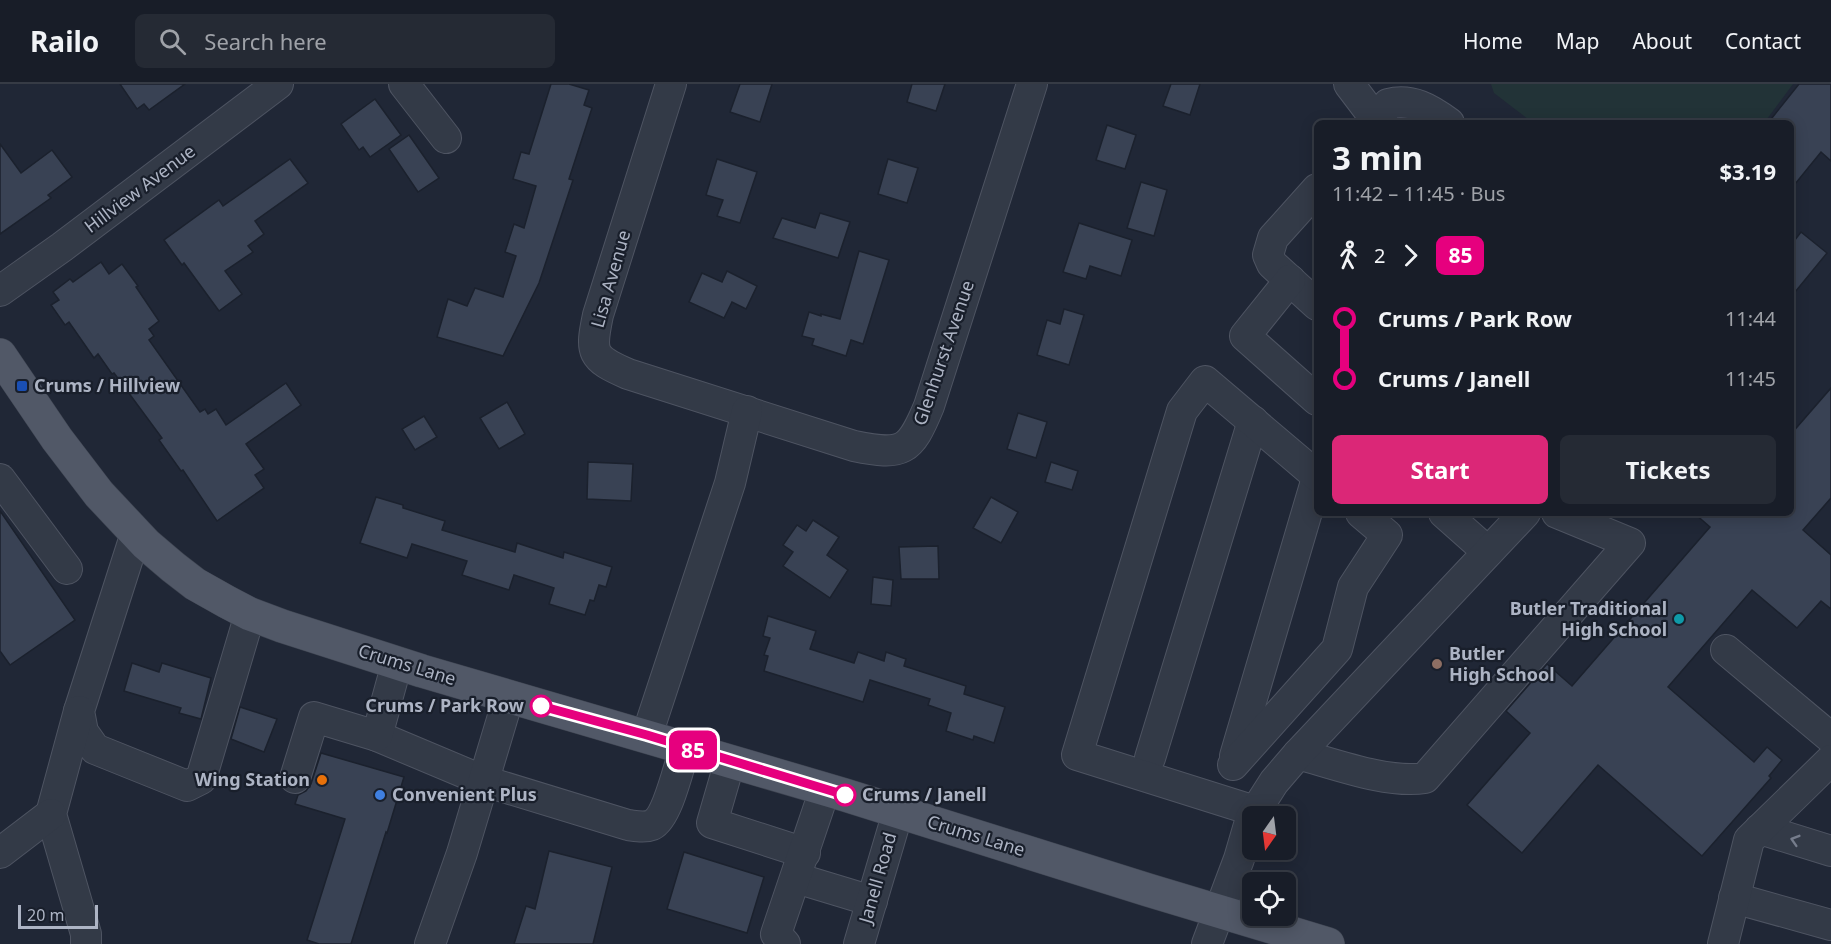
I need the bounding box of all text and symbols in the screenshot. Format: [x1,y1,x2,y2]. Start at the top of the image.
search box [135,14,555,68]
text: Railo [30,22,99,60]
icon: search [156,25,189,58]
text: Search here [204,26,327,56]
text: Home [1463,27,1523,55]
text: Map [1556,27,1599,55]
text: About [1632,27,1692,55]
text: Contact [1725,27,1801,55]
text: 3 min [1332,135,1423,180]
street label: Hillview Avenue [79,139,200,238]
text: $3.19 [1719,156,1776,186]
text: 11:42 – 11:45 · Bus [1332,180,1505,207]
street label: Lisa Avenue [585,227,635,330]
icon: walk [1332,239,1365,272]
icon: forward [1394,239,1427,272]
text: 85 [1448,241,1472,269]
text: 2 [1374,242,1385,269]
street label: Glenhurst Avenue [907,277,979,428]
text: Crums / Park Row [1378,303,1572,333]
text: 11:44 [1725,305,1776,332]
text: Crums / Janell [1378,363,1530,393]
text: 11:45 [1725,365,1776,392]
place label: Crums / Hillview [34,373,181,397]
marker: Crums / Hillview [15,379,29,393]
button: Start [1332,435,1548,504]
button: Tickets [1560,435,1776,504]
place label: Butler Traditional High School [1510,596,1667,641]
marker: Butler Traditional High School [1672,612,1686,626]
street label: Crums Lane [356,638,459,690]
place label: Butler High School [1449,641,1555,686]
marker: Butler High School [1430,657,1444,671]
place label: Crums / Park Row [365,693,525,717]
marker: Crums / Park Row [530,695,552,717]
line badge: 85 [666,730,720,770]
text: 85 [681,736,705,764]
place label: Wing Station [195,767,310,791]
marker: Wing Station [315,773,329,787]
place label: Convenient Plus [392,782,537,806]
place label: Crums / Janell [862,782,987,806]
marker: Crums / Janell [834,784,856,806]
marker: Convenient Plus [373,788,387,802]
north arrow [1242,806,1296,860]
map controls [1242,806,1296,926]
street label: Crums Lane [925,809,1028,861]
street label: Janell Road [852,829,901,928]
one-way arrow [1791,835,1801,847]
button: locate [1242,872,1296,926]
scale bar [18,902,98,930]
text: 20 m [27,904,64,926]

